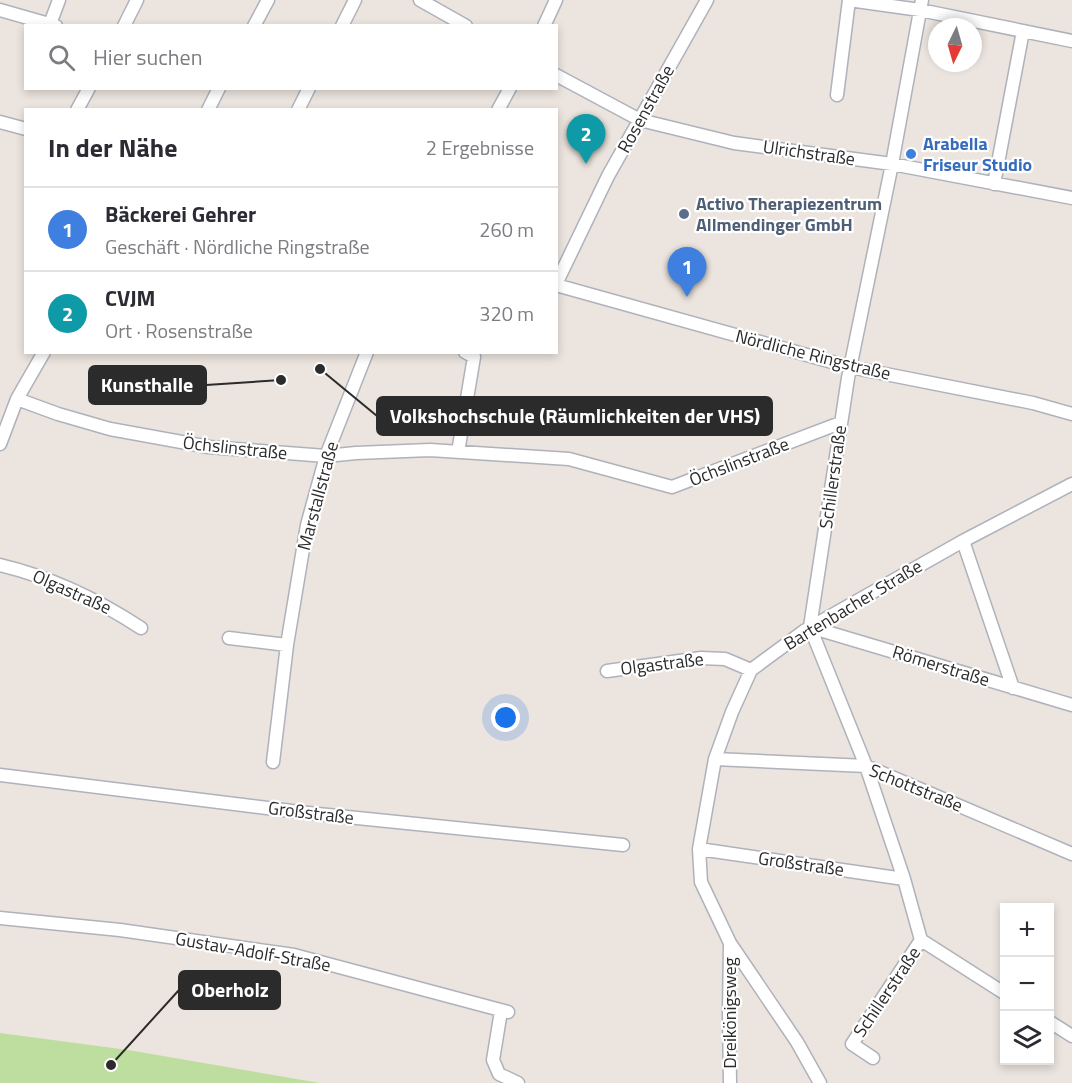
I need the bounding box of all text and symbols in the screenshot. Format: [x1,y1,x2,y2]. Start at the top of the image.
north arrow [928,18,982,72]
search box [24,24,558,90]
text: Hier suchen [93,40,202,74]
icon: search [45,41,78,74]
street label: Rosenstraße [610,60,681,158]
pin: 2 [566,114,606,164]
text: In der Nähe [48,128,177,167]
place label: Arabella Friseur Studio [923,130,1032,178]
text: 2 Ergebnisse [426,132,534,163]
street label: Ulrichstraße [761,133,857,172]
marker: Arabella Friseur Studio [904,147,918,161]
place label: Activo Therapiezentrum Allmendinger GmbH [696,190,882,238]
text: Bäckerei Gehrer [105,197,256,231]
marker: Activo Therapiezentrum Allmendinger GmbH [677,207,691,221]
text: 1 [62,214,73,245]
text: 260 m [479,214,534,245]
text: Geschäft · Nördliche Ringstraße [105,231,370,262]
pin: 1 [668,248,706,297]
text: CVJM [105,281,156,315]
text: 2 [62,298,73,329]
text: 320 m [479,298,534,329]
text: Ort · Rosenstraße [105,315,253,346]
street label: Nördliche Ringstraße [733,322,894,387]
callout: Kunsthalle [89,366,206,404]
text: Kunsthalle [101,369,193,400]
callout: Volkshochschule (Räumlichkeiten der VHS) [377,397,772,435]
text: Volkshochschule (Räumlichkeiten der VHS) [390,400,760,431]
street label: Schillerstraße [812,423,853,530]
street label: Öchslinstraße [181,429,289,466]
street label: Öchslinstraße [685,430,793,493]
street label: Marstallstraße [290,438,345,553]
street label: Bartenbacher Straße [778,553,927,657]
street label: Olgastraße [28,562,116,621]
street label: Römerstraße [889,638,993,693]
street label: Olgastraße [619,645,705,682]
your location [491,703,520,732]
street label: Schottstraße [865,757,967,819]
street label: Großstraße [267,794,356,831]
street label: Großstraße [756,844,846,883]
map controls [1000,903,1054,1065]
button: + [1000,903,1054,957]
street label: Gustav-Adolf-Straße [173,925,333,978]
street label: Schillerstraße [846,941,927,1042]
street label: Dreikönigsweg [716,957,743,1069]
button: − [1000,957,1054,1011]
callout: Oberholz [179,971,280,1009]
text: Oberholz [191,974,269,1005]
button: layers [1000,1011,1054,1065]

